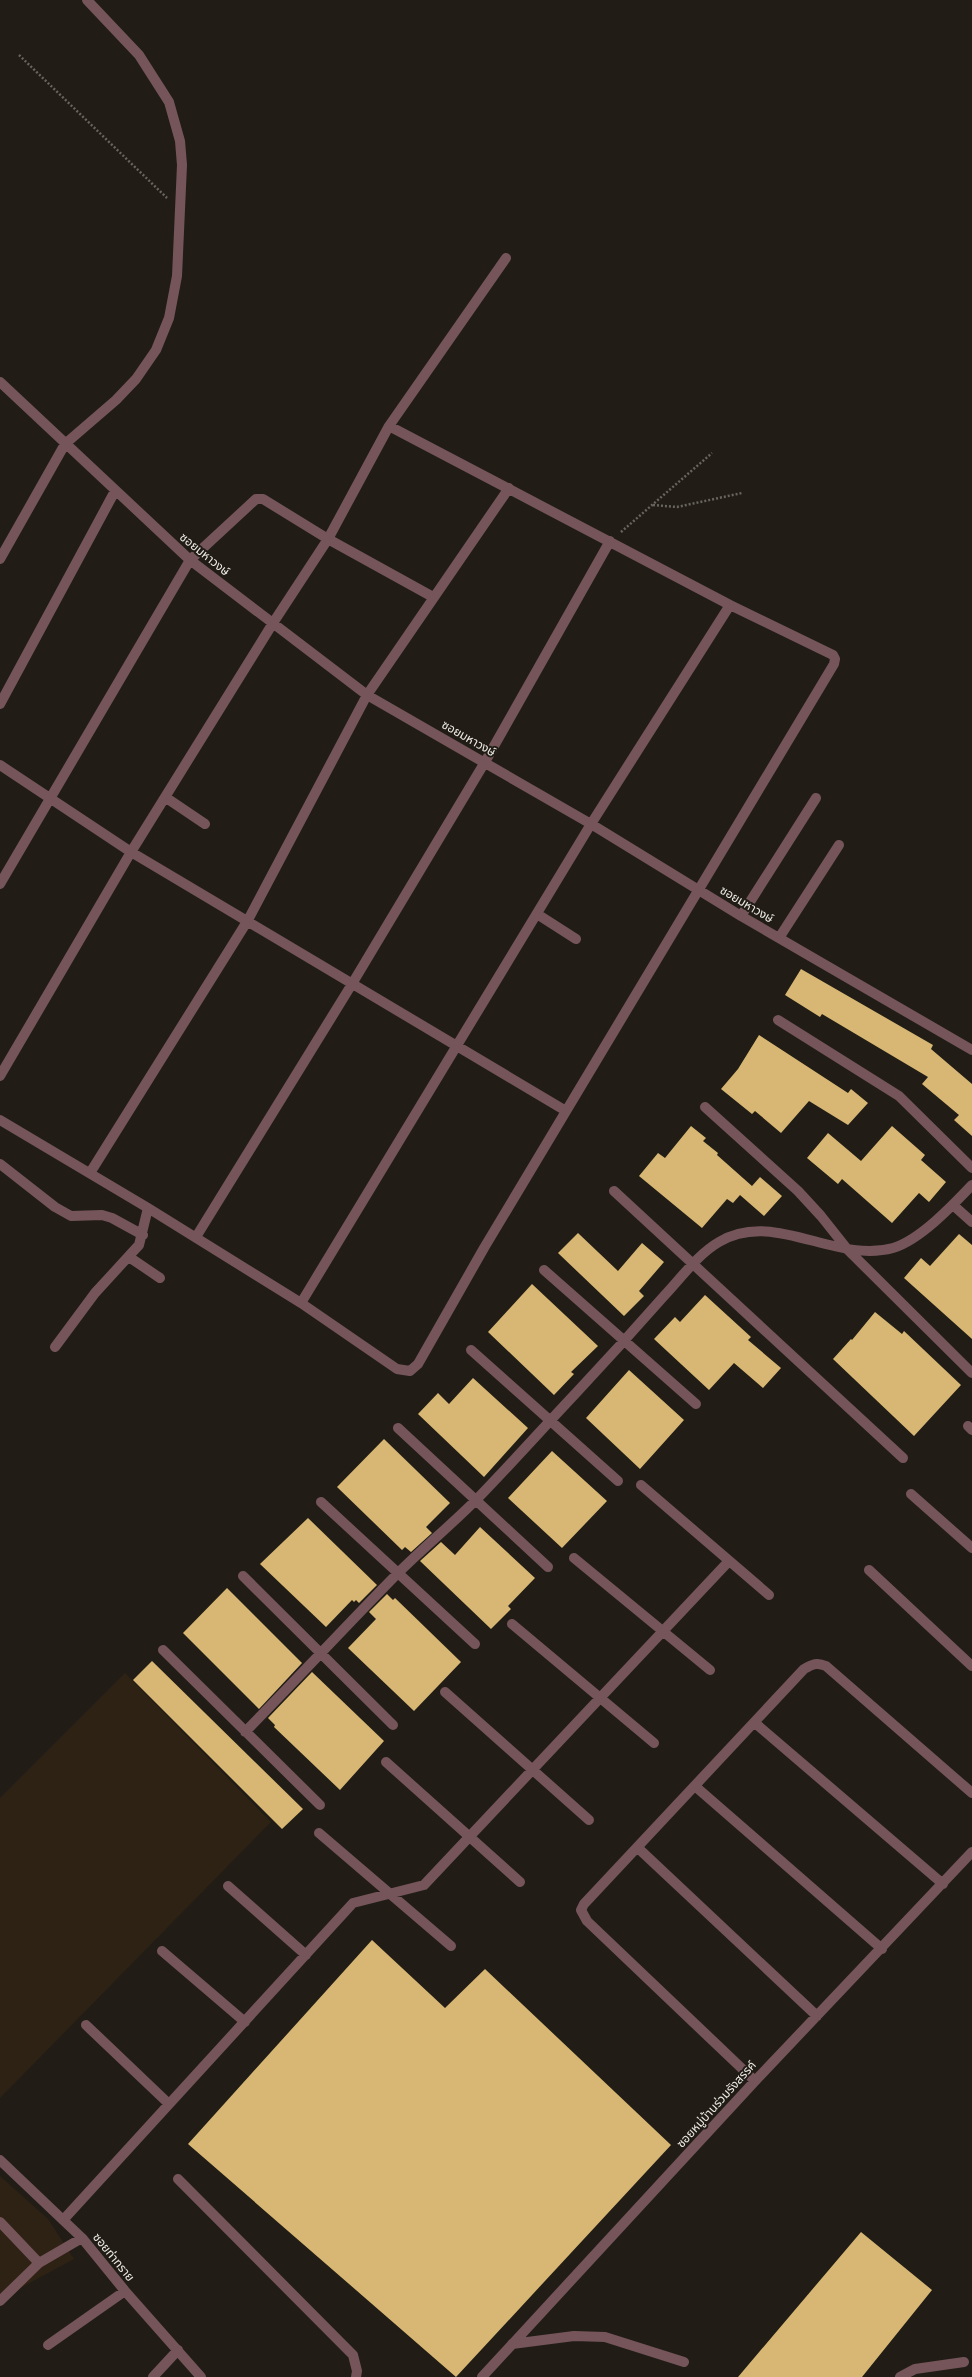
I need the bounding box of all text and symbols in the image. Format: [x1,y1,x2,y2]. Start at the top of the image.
street label: ซอยมหาวงษ์ [176,529,234,580]
street label: ซอยมหาวงษ์ [439,716,500,761]
street label: ซอยมหาวงษ์ [717,881,777,927]
street label: ซอยหมู่บ้านร่วมรังสรรค์ [672,2057,760,2151]
street label: ซอยท่าทราย [89,2229,139,2285]

